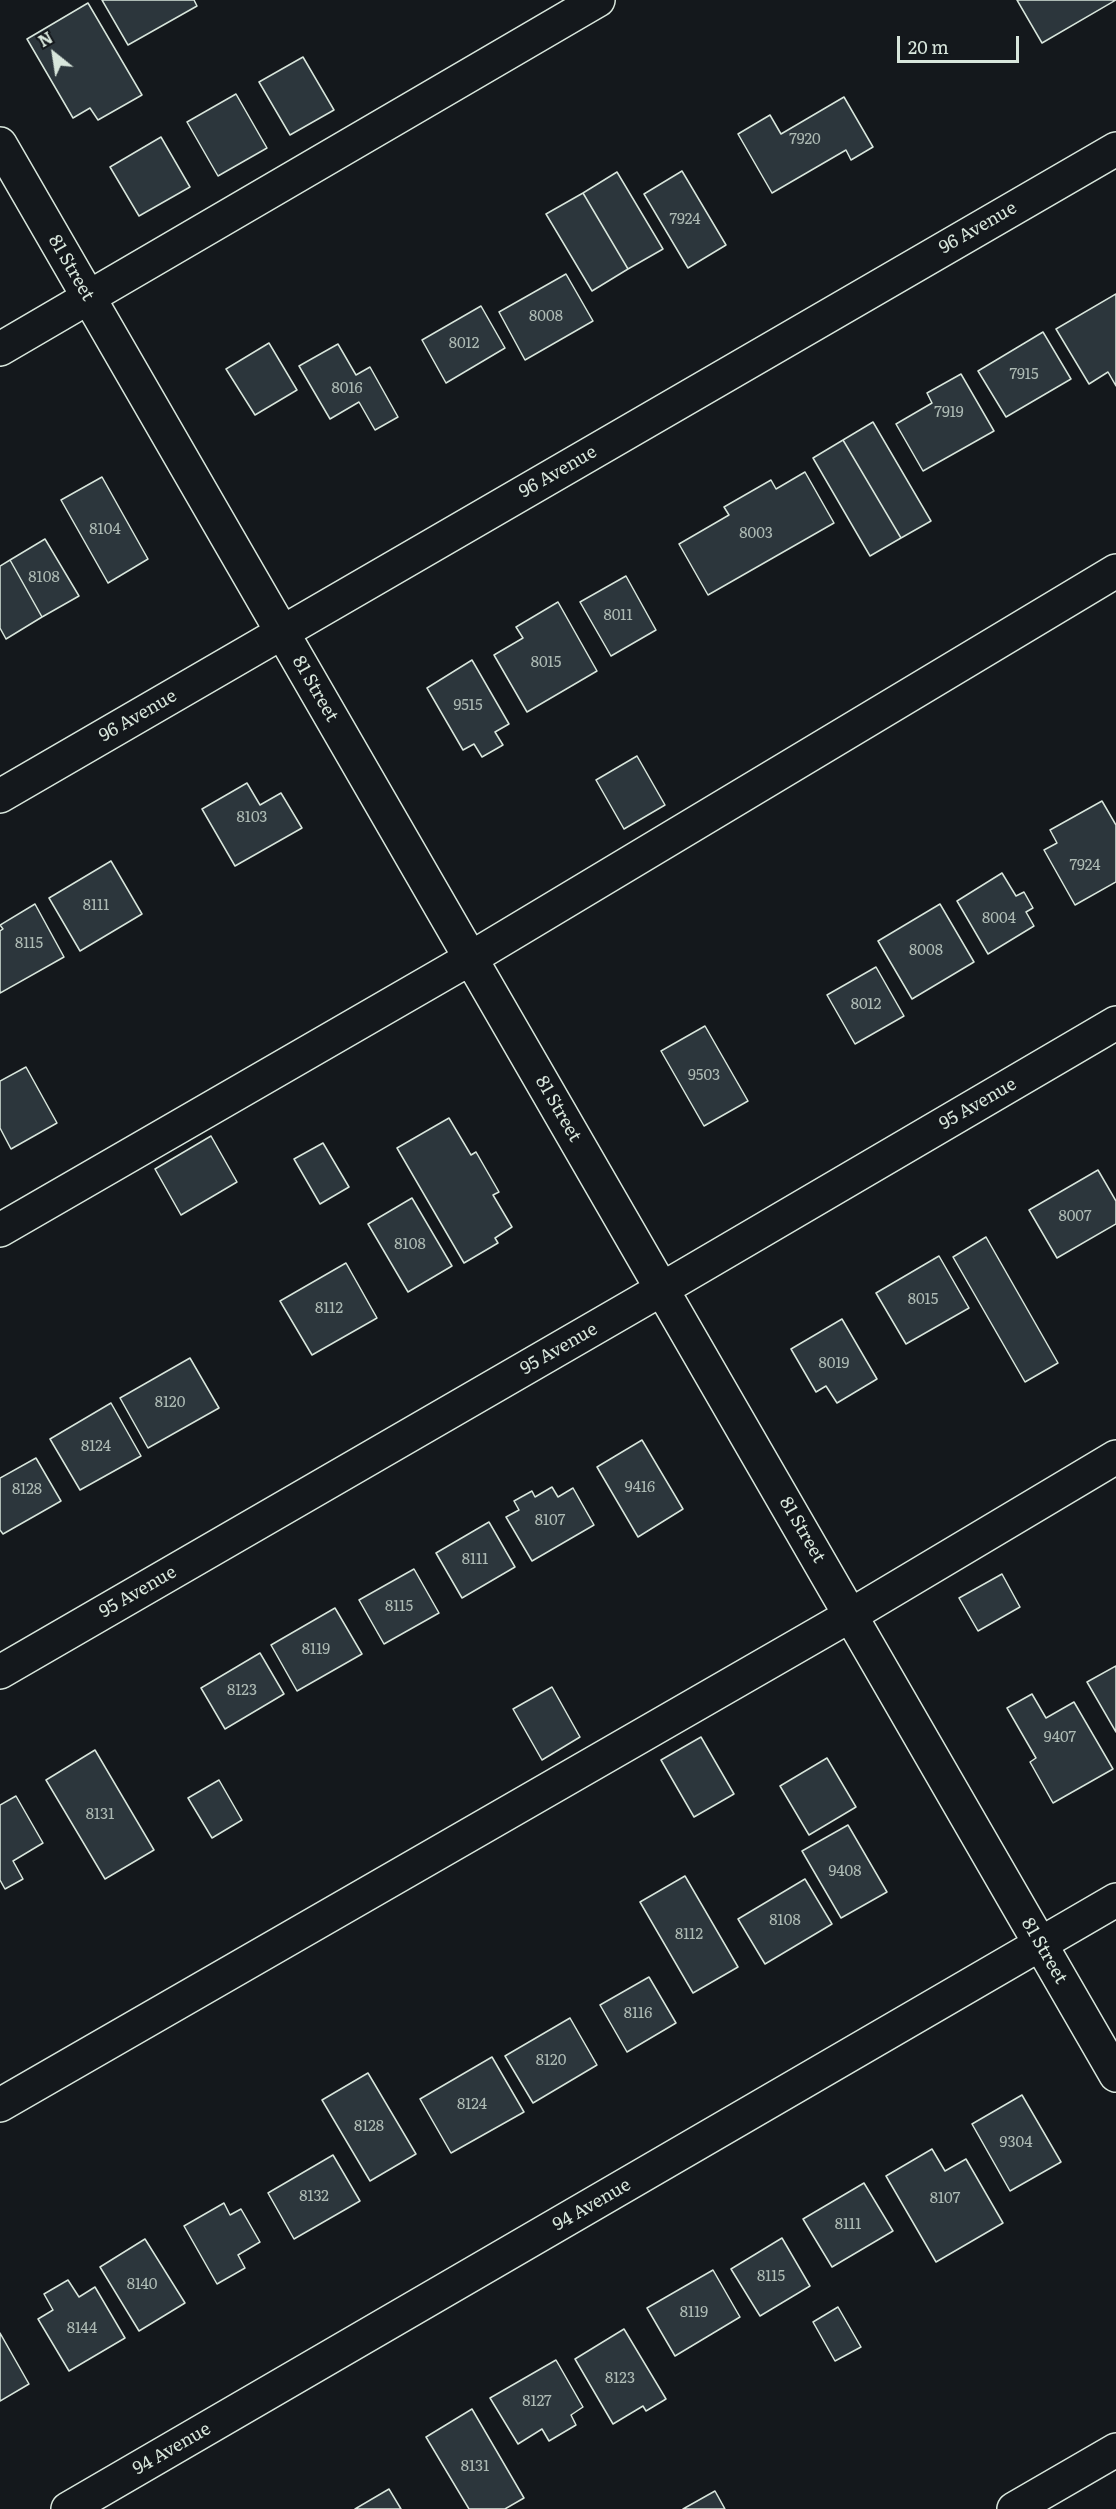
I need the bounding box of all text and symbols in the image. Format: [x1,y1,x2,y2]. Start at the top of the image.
north arrow [24,24,84,84]
scale bar [900,24,1022,62]
text: N [33,25,57,52]
text: 20 m [908,33,949,60]
house number: 7920 [789,131,821,149]
street label: 96 Avenue [935,197,1021,259]
house number: 7924 [669,211,701,229]
street label: 81 Street [44,231,98,305]
house number: 8008 [529,308,563,326]
house number: 8012 [449,335,479,353]
house number: 7915 [1009,366,1039,384]
house number: 8016 [331,380,363,398]
house number: 7919 [934,404,964,422]
street label: 96 Avenue [515,441,601,503]
house number: 8104 [89,521,121,539]
house number: 8003 [739,525,773,543]
house number: 8108 [28,569,60,587]
house number: 8011 [603,607,633,625]
street label: 81 Street [288,652,342,726]
house number: 8015 [531,654,561,672]
street label: 96 Avenue [95,685,181,747]
house number: 9515 [453,697,483,715]
house number: 8103 [237,809,267,827]
house number: 7924 [1069,857,1101,875]
house number: 8111 [83,897,109,915]
house number: 8004 [982,910,1016,928]
house number: 8115 [15,935,43,953]
house number: 8008 [909,942,943,960]
house number: 8012 [851,996,881,1014]
house number: 9503 [688,1067,720,1085]
street label: 81 Street [531,1072,585,1146]
street label: 95 Avenue [936,1073,1020,1135]
house number: 8007 [1058,1208,1092,1226]
house number: 8108 [394,1236,426,1254]
house number: 8015 [908,1291,938,1309]
house number: 8112 [315,1300,343,1318]
street label: 95 Avenue [517,1318,601,1380]
house number: 8019 [819,1355,849,1373]
house number: 8120 [155,1394,185,1412]
house number: 8124 [81,1438,111,1456]
house number: 9416 [625,1479,655,1497]
house number: 8128 [12,1481,42,1499]
street label: 81 Street [775,1493,829,1567]
house number: 8107 [535,1512,565,1530]
house number: 8111 [462,1551,488,1569]
street label: 95 Avenue [96,1561,180,1623]
house number: 8115 [385,1598,413,1616]
house number: 8119 [302,1641,330,1659]
house number: 8123 [227,1682,257,1700]
house number: 9407 [1044,1729,1076,1747]
house number: 8131 [86,1806,114,1824]
house number: 9408 [828,1863,862,1881]
house number: 8108 [769,1912,801,1930]
street label: 81 Street [1017,1914,1071,1988]
house number: 8112 [675,1926,703,1944]
house number: 8116 [624,2005,652,2023]
house number: 8120 [536,2052,566,2070]
house number: 8124 [457,2096,487,2114]
house number: 8128 [354,2118,384,2136]
house number: 9304 [1000,2134,1032,2152]
street label: 94 Avenue [549,2174,635,2236]
house number: 8132 [299,2188,329,2206]
house number: 8107 [930,2190,960,2208]
house number: 8111 [835,2216,861,2234]
house number: 8115 [757,2268,785,2286]
house number: 8140 [127,2276,157,2294]
house number: 8119 [680,2304,708,2322]
house number: 8144 [67,2320,97,2338]
house number: 8123 [605,2370,635,2388]
house number: 8127 [522,2393,552,2411]
street label: 94 Avenue [129,2418,215,2480]
house number: 8131 [461,2458,489,2476]

